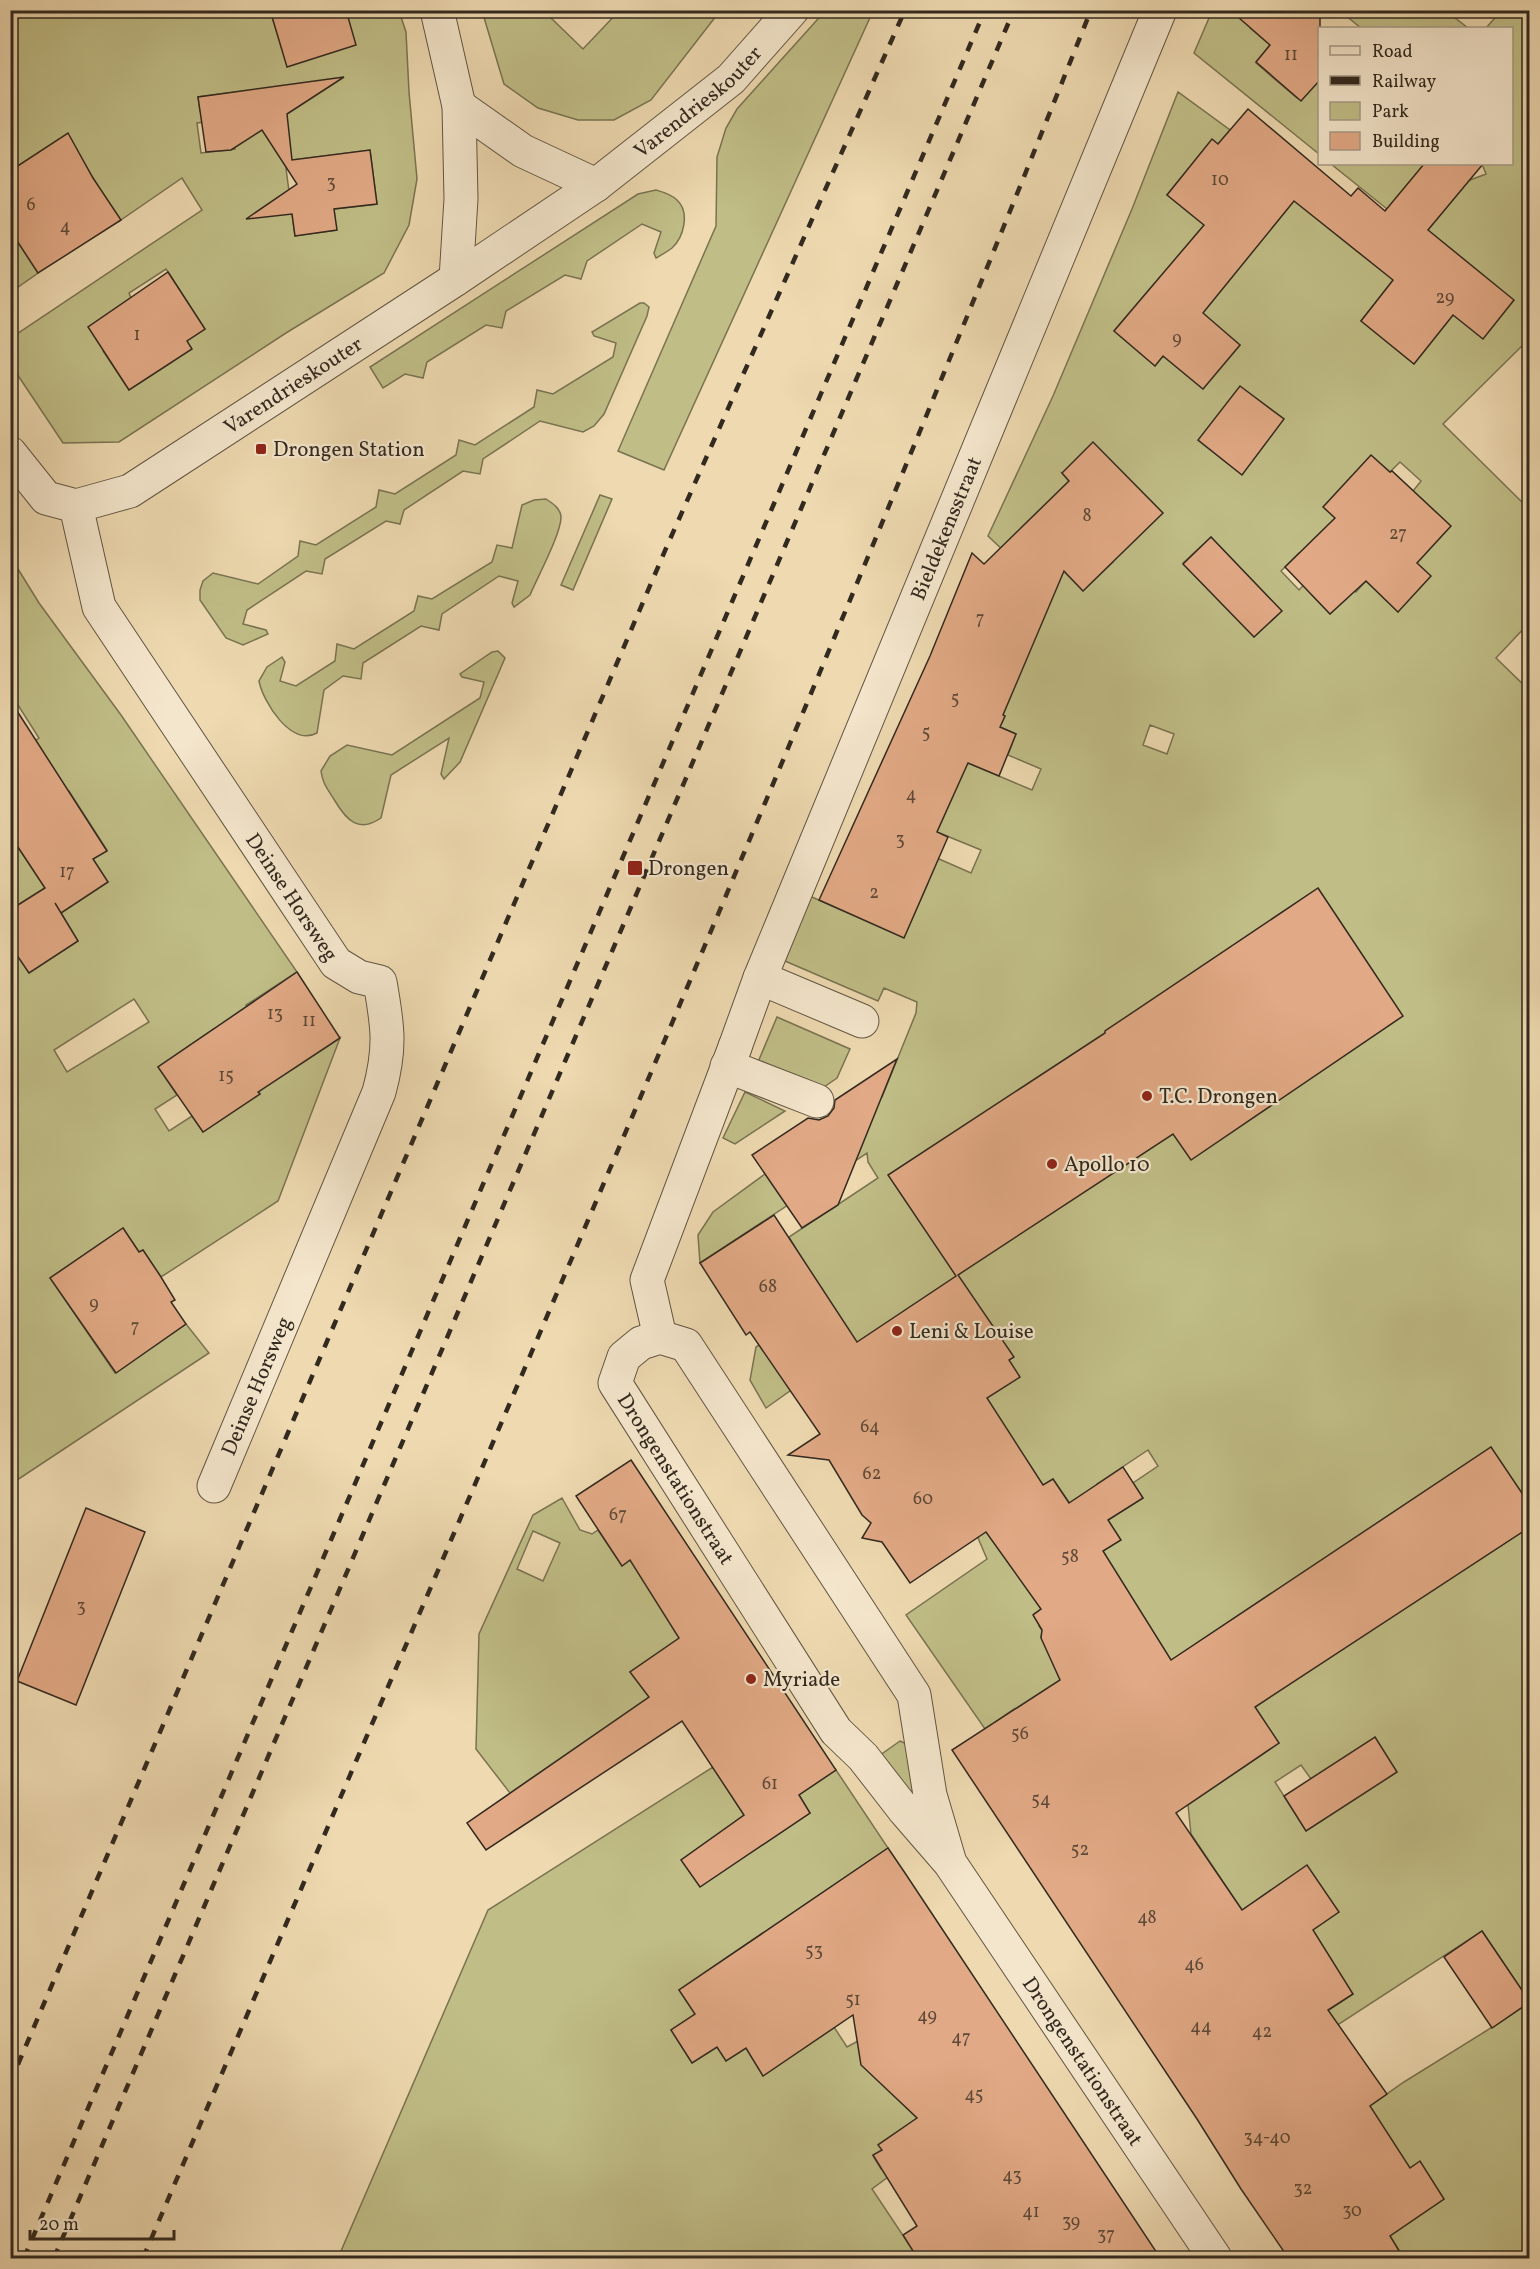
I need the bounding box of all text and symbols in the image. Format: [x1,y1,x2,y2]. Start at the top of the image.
legend [1318,27,1513,165]
street label: Varendrieskouter [629,40,770,166]
text: Road [1372,40,1413,65]
house number: 11 [1284,43,1298,68]
text: Railway [1372,70,1436,95]
text: Park [1372,100,1409,125]
text: Building [1372,130,1440,155]
house number: 10 [1211,168,1229,193]
house number: 3 [326,171,336,196]
house number: 6 [26,193,36,218]
house number: 4 [60,215,70,240]
house number: 29 [1436,286,1454,311]
house number: 1 [134,323,140,348]
house number: 9 [1172,327,1182,352]
street label: Varendrieskouter [219,330,369,442]
place label: Drongen Station [273,436,425,465]
marker: Drongen Station [254,442,268,456]
street label: Bieldekensstraat [905,452,990,605]
house number: 8 [1082,504,1092,529]
house number: 27 [1389,522,1407,547]
house number: 7 [976,607,984,632]
house number: 5 [951,687,959,712]
house number: 5 [922,721,930,746]
house number: 4 [906,783,916,808]
street label: Deinse Horsweg [238,828,344,968]
house number: 3 [895,828,905,853]
place label: Drongen [648,855,729,884]
marker: Drongen [626,859,644,877]
house number: 17 [59,860,75,885]
house number: 2 [869,881,879,906]
house number: 13 [267,1002,283,1027]
house number: 11 [302,1009,316,1034]
house number: 15 [218,1064,234,1089]
place label: T.C. Drongen [1159,1083,1278,1112]
marker: T.C. Drongen [1140,1089,1154,1103]
place label: Apollo 10 [1064,1151,1150,1180]
marker: Apollo 10 [1045,1157,1059,1171]
house number: 68 [759,1275,777,1300]
house number: 9 [89,1292,99,1317]
street label: Deinse Horsweg [215,1313,300,1461]
house number: 7 [131,1315,139,1340]
place label: Leni & Louise [909,1318,1034,1347]
marker: Leni & Louise [890,1324,904,1338]
street label: Drongenstationstraat [609,1388,740,1571]
house number: 64 [860,1415,880,1440]
house number: 62 [863,1462,881,1487]
house number: 60 [913,1487,933,1512]
house number: 67 [609,1503,627,1528]
house number: 58 [1061,1545,1079,1570]
house number: 3 [76,1595,86,1620]
place label: Myriade [763,1666,840,1695]
marker: Myriade [744,1672,758,1686]
house number: 56 [1011,1722,1029,1747]
house number: 61 [762,1772,778,1797]
house number: 54 [1031,1788,1051,1813]
house number: 52 [1071,1838,1089,1863]
house number: 48 [1137,1906,1157,1931]
house number: 53 [805,1939,823,1964]
house number: 46 [1184,1953,1204,1978]
street label: Drongenstationstraat [1014,1972,1149,2152]
house number: 51 [845,1988,861,2013]
house number: 49 [917,2004,937,2029]
house number: 44 [1190,2015,1212,2040]
house number: 42 [1252,2020,1272,2045]
house number: 47 [951,2026,971,2051]
house number: 45 [965,2083,983,2108]
house number: 34-40 [1243,2126,1291,2151]
house number: 43 [1002,2164,1022,2189]
house number: 32 [1294,2177,1312,2202]
house number: 30 [1342,2199,1362,2224]
house number: 41 [1022,2200,1040,2225]
scale bar [30,2203,174,2241]
house number: 39 [1062,2210,1080,2235]
text: 20 m [39,2213,79,2238]
house number: 37 [1097,2223,1115,2248]

